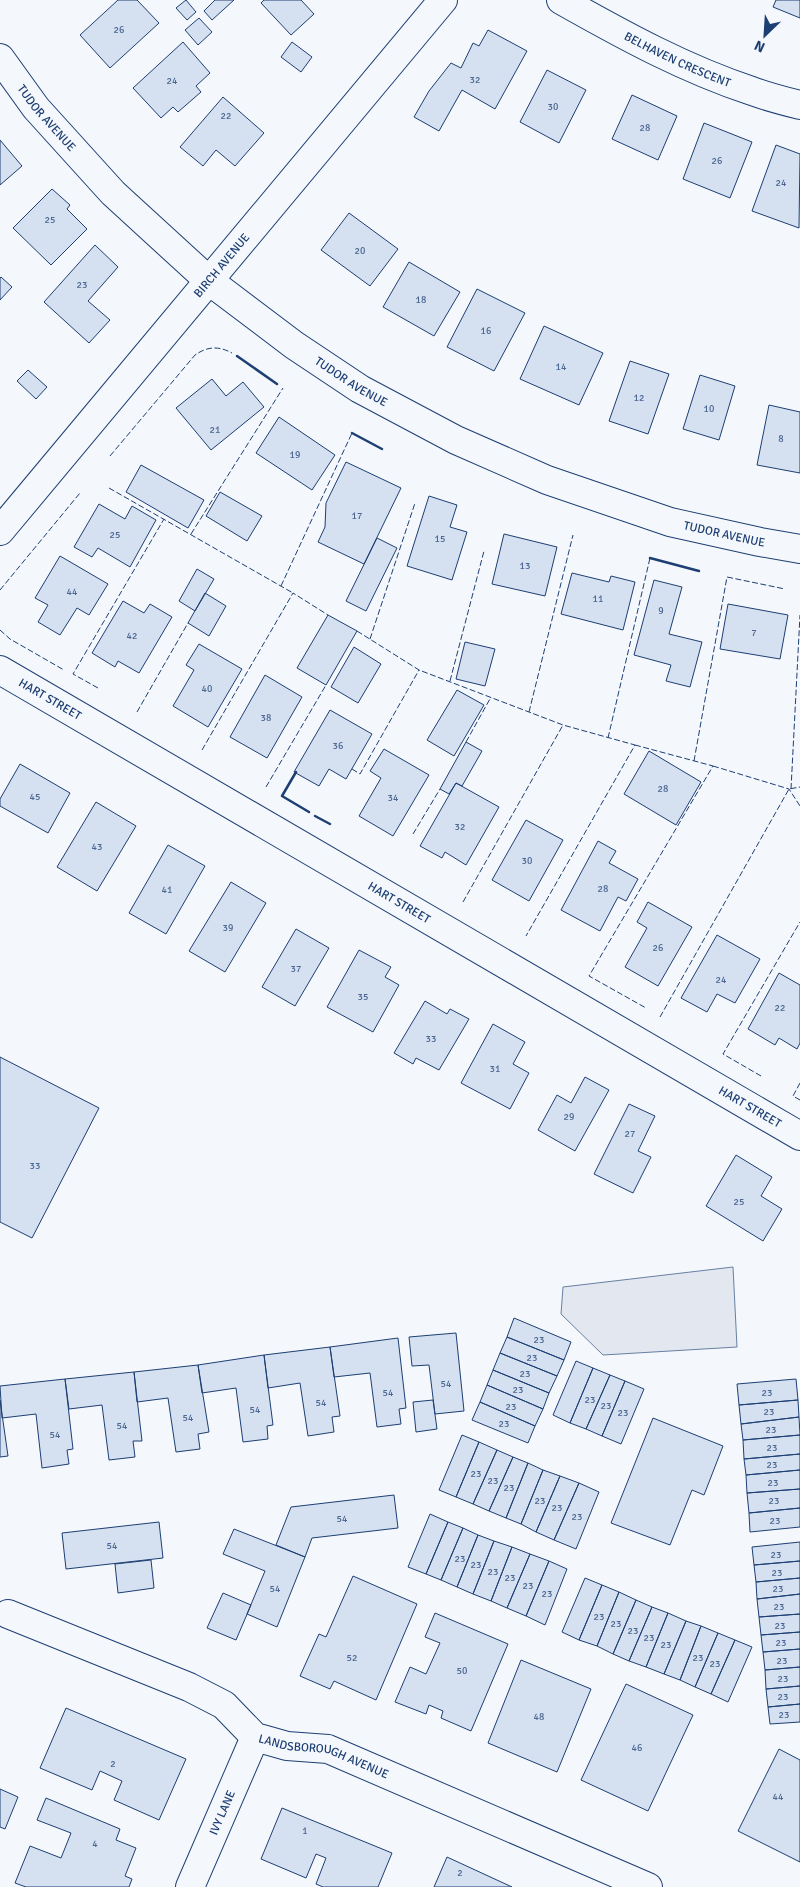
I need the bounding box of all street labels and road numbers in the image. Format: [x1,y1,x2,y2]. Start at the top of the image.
street label: BELHAVEN CRESCENT [621,29,733,91]
street label: TUDOR AVENUE [14,82,79,155]
street label: BIRCH AVENUE [191,230,253,301]
street label: TUDOR AVENUE [312,354,390,410]
street label: TUDOR AVENUE [682,518,766,551]
street label: HART STREET [16,676,84,724]
street label: HART STREET [365,879,433,927]
street label: HART STREET [716,1083,784,1131]
street label: LANDSBOROUGH AVENUE [257,1731,391,1782]
street label: IVY LANE [206,1788,239,1838]

